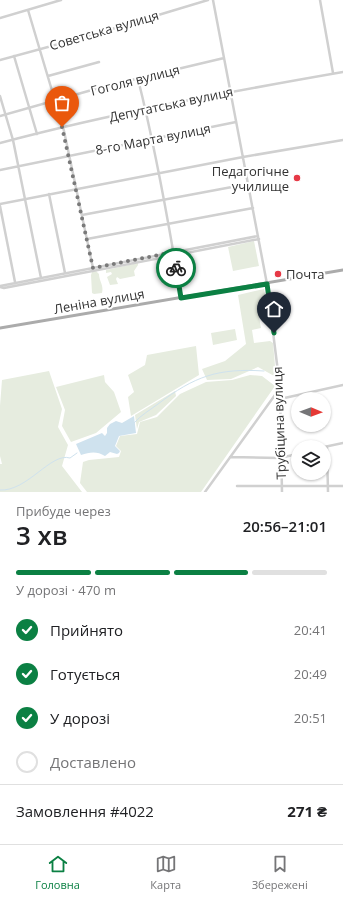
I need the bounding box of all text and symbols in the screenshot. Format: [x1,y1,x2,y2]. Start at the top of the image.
street label: Советська вулиця [47,6,161,54]
street label: Гоголя вулиця [89,60,181,100]
street label: Депутатська вулиця [107,82,235,126]
pin [45,86,79,127]
icon: bag [51,92,73,114]
street label: 8-го Марта вулиця [94,119,212,159]
place label: Педагогічне училище [212,162,289,195]
marker: Педагогічне училище [292,173,302,183]
courier [156,248,196,288]
icon: bike [165,257,187,279]
place label: Почта [286,265,325,283]
marker: Почта [273,269,283,279]
street label: Леніна вулиця [52,284,146,318]
pin [257,292,291,333]
icon: home [263,298,285,320]
street label: Трубіцина вулиця [268,366,290,480]
north arrow [291,392,331,432]
map controls [291,392,331,480]
button: layers [291,440,331,480]
text: Прибуде через [16,502,111,520]
text: 20:56–21:01 [243,516,327,536]
text: 3 хв [16,517,68,553]
text: У дорозі · 470 m [16,581,116,599]
icon: check [16,619,38,641]
text: Прийнято [50,620,123,640]
text: 20:41 [294,621,327,639]
icon: check [16,663,38,685]
text: Готується [50,664,120,684]
text: 20:49 [294,665,327,683]
icon: check [16,707,38,729]
text: У дорозі [50,708,110,728]
text: 20:51 [294,709,327,727]
text: Доставлено [50,752,136,772]
text: Замовлення #4022 [16,801,154,821]
text: 271 ₴ [287,801,327,821]
tab: Головна [35,853,80,892]
tab: Карта [150,853,181,892]
tab: Збережені [252,853,308,892]

